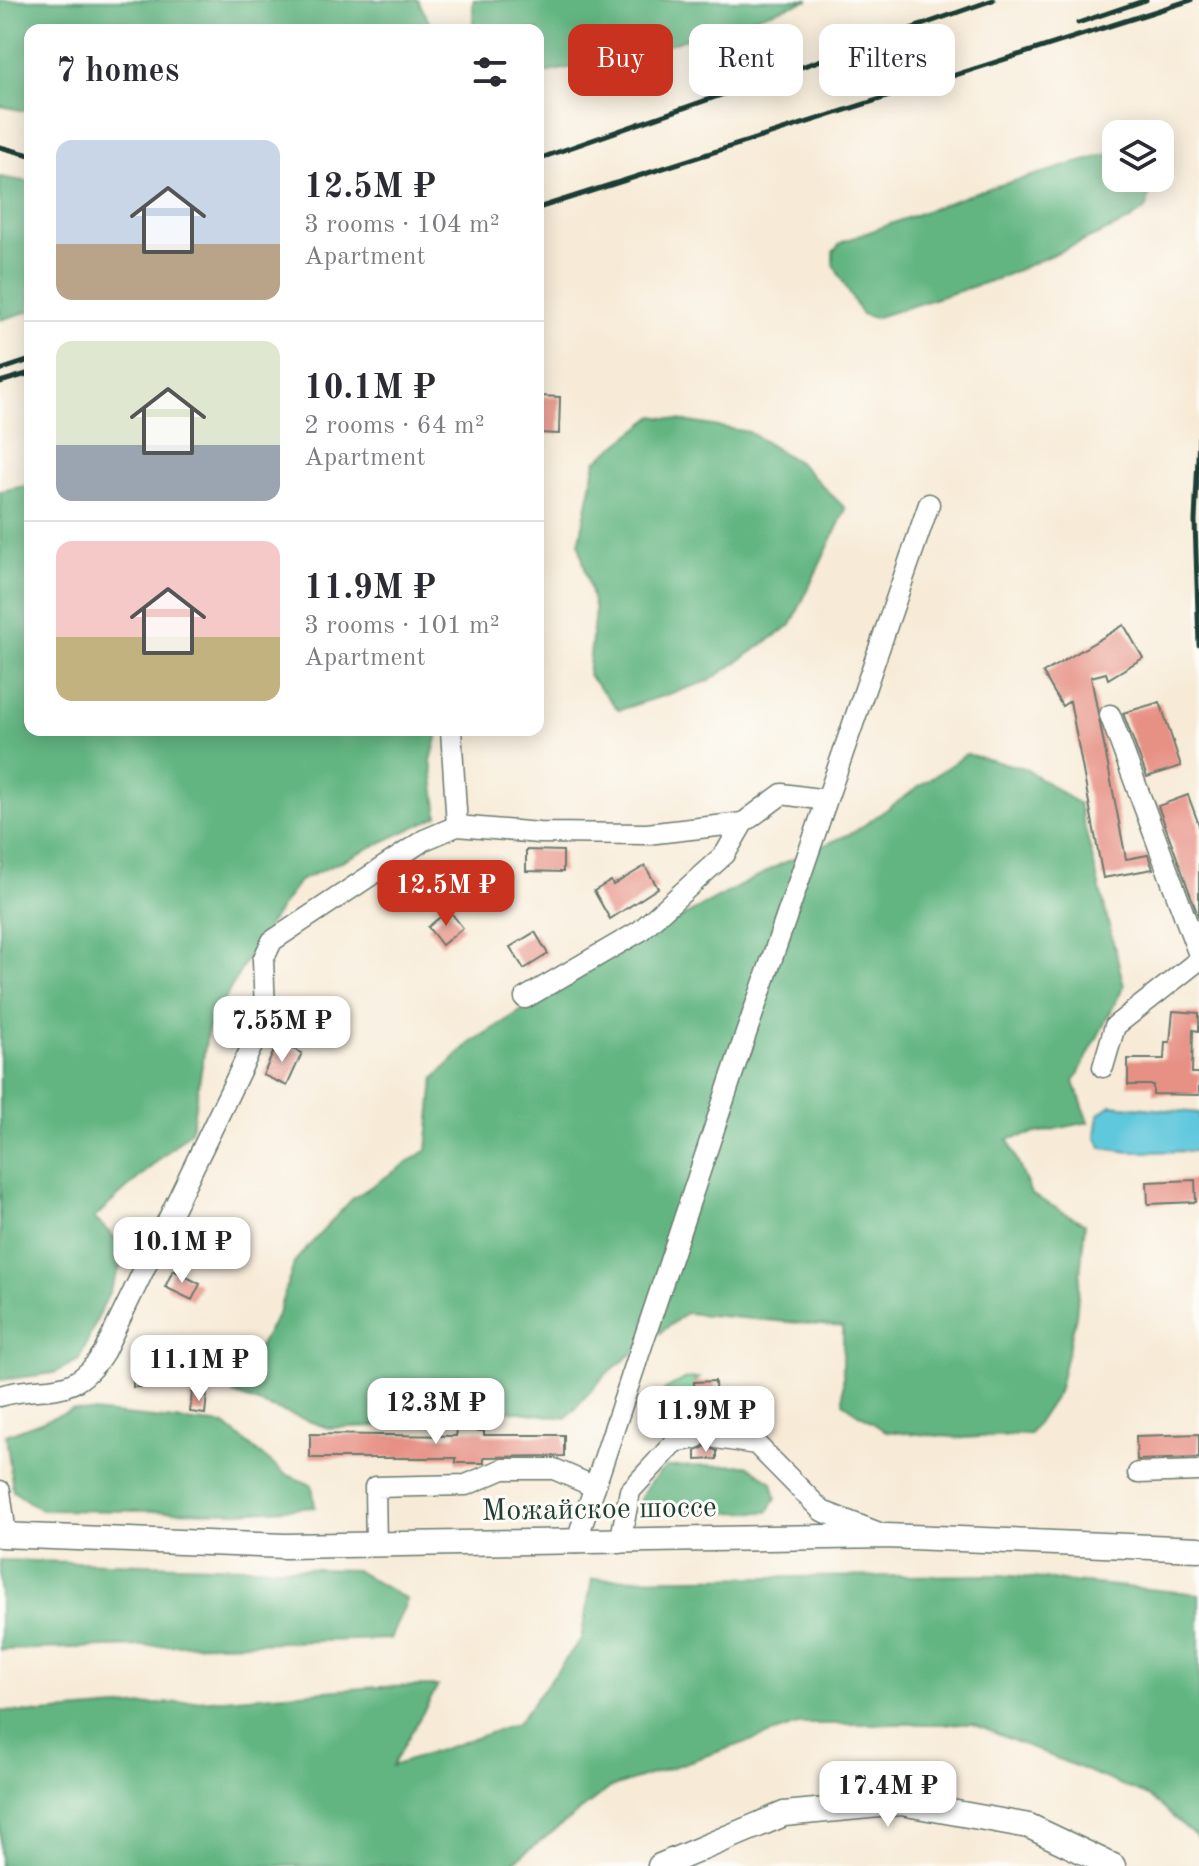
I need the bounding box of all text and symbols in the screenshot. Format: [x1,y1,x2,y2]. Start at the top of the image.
chip: Buy [568,24,673,96]
chip: Rent [689,24,803,96]
chip: Filters [819,24,955,96]
icon: filters [468,50,512,94]
text: 7 homes [56,55,179,89]
map controls [1102,120,1174,192]
button: layers [1102,120,1174,192]
text: 12.5M ₽ [304,171,436,205]
icon: home [120,172,216,268]
text: 3 rooms · 104 m² [304,212,500,238]
text: Apartment [304,244,426,270]
text: 10.1M ₽ [304,372,436,406]
icon: home [120,373,216,469]
text: 2 rooms · 64 m² [304,413,485,439]
text: Apartment [304,445,426,471]
text: 11.9M ₽ [304,572,436,606]
icon: home [120,573,216,669]
text: 3 rooms · 101 m² [304,613,500,639]
text: Apartment [304,645,426,671]
pin: 12.5M ₽ [372,860,520,928]
text: 12.5M ₽ [395,873,497,899]
pin: 7.55M ₽ [208,996,356,1064]
text: 7.55M ₽ [231,1009,333,1035]
pin: 10.1M ₽ [108,1217,256,1285]
text: 10.1M ₽ [131,1230,233,1256]
pin: 11.1M ₽ [125,1335,273,1403]
text: 11.1M ₽ [148,1348,250,1374]
pin: 12.3M ₽ [362,1378,510,1446]
pin: 11.9M ₽ [632,1386,780,1454]
text: 12.3M ₽ [385,1391,487,1417]
text: 11.9M ₽ [655,1399,757,1425]
street label: Можайское шоссе [481,1493,717,1527]
pin: 17.4M ₽ [814,1761,962,1829]
text: 17.4M ₽ [837,1774,939,1800]

